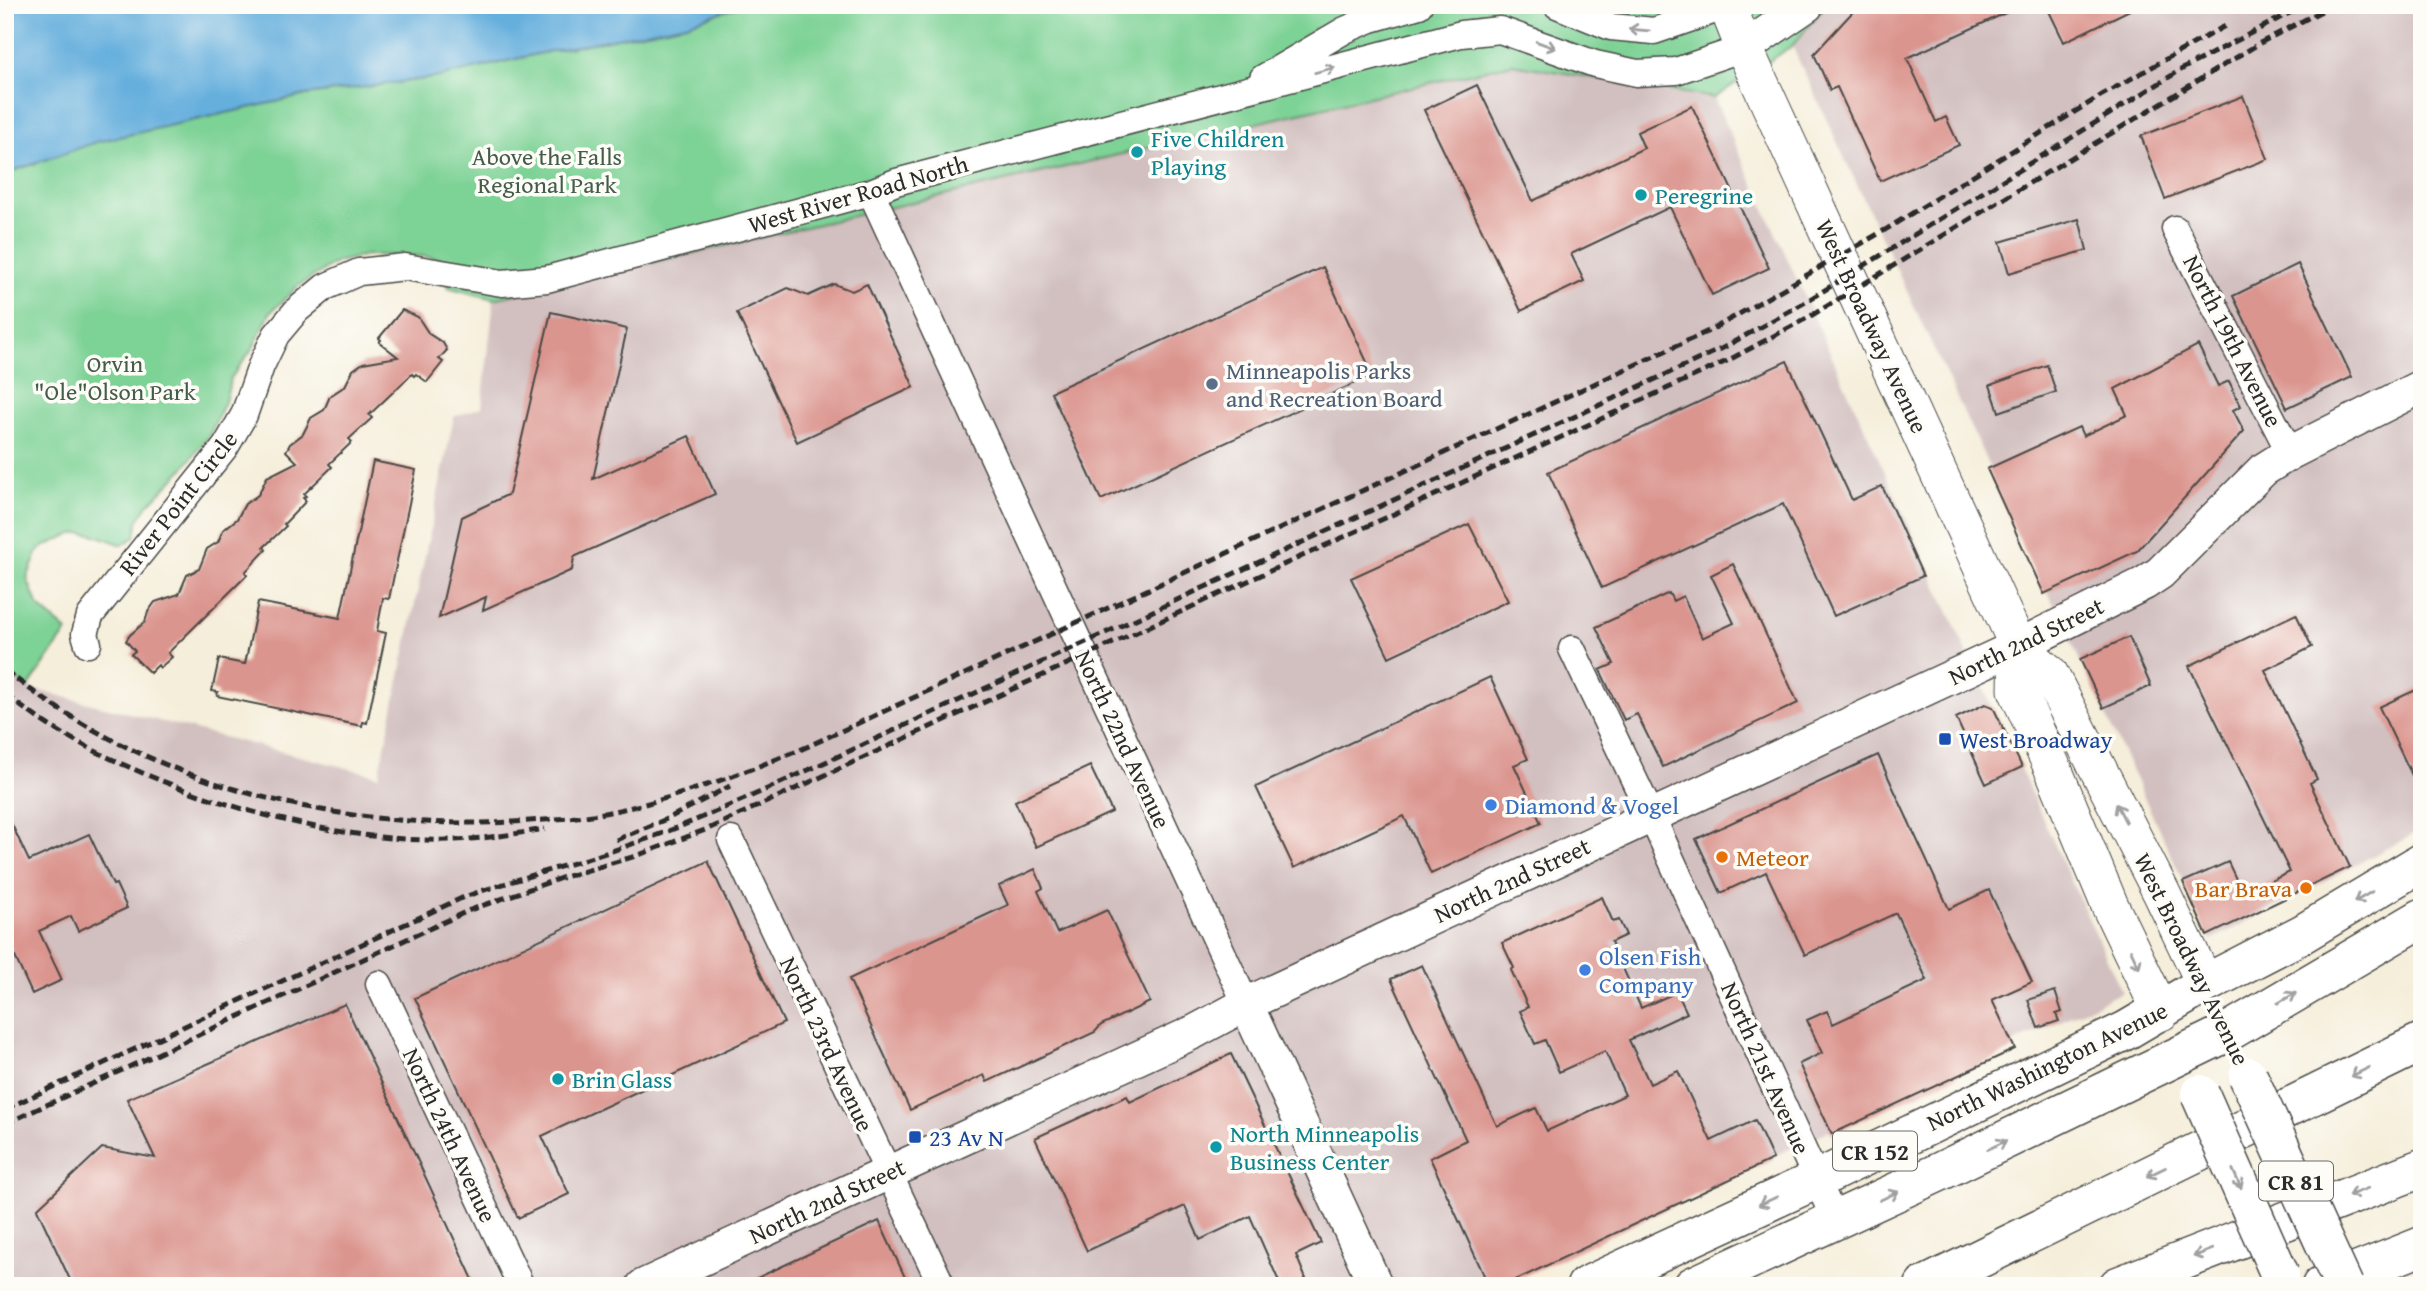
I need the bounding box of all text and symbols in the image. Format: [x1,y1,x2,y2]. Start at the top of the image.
one-way arrow [1628,23,1650,36]
one-way arrow [1534,40,1556,52]
one-way arrow [1313,63,1336,76]
place label: Five Children Playing [1151,121,1285,184]
park label: Above the Falls Regional Park [472,139,622,202]
marker: Five Children Playing [1129,144,1145,160]
street label: West River Road North [744,146,973,242]
place label: Peregrine [1655,178,1753,213]
marker: Peregrine [1633,187,1649,203]
street label: West Broadway Avenue [1807,213,1937,439]
street label: North 19th Avenue [2174,249,2292,433]
park label: Orvin "Ole"Olson Park [34,346,197,409]
place label: Minneapolis Parks and Recreation Board [1226,353,1443,416]
marker: Minneapolis Parks and Recreation Board [1204,376,1220,392]
street label: River Point Circle [110,423,246,583]
street label: North 2nd Street [1942,588,2110,694]
street label: North 22nd Avenue [1066,644,1180,834]
place label: West Broadway [1959,722,2113,757]
marker: West Broadway [1937,731,1953,747]
place label: Diamond & Vogel [1505,788,1679,823]
marker: Diamond & Vogel [1483,797,1499,813]
one-way arrow [2114,803,2127,824]
street label: North 2nd Street [1428,828,1596,932]
place label: Meteor [1736,840,1809,875]
street label: West Broadway Avenue [2125,847,2259,1071]
marker: Meteor [1714,849,1730,865]
place label: Bar Brava [2195,871,2293,906]
marker: Bar Brava [2298,880,2314,896]
one-way arrow [2354,891,2374,905]
place label: Olsen Fish Company [1599,939,1702,1002]
one-way arrow [2129,948,2142,969]
street label: North 23rd Avenue [771,951,883,1137]
marker: Olsen Fish Company [1577,962,1593,978]
street label: North 21st Avenue [1712,976,1820,1160]
one-way arrow [2277,991,2297,1005]
street label: North Washington Avenue [1921,992,2173,1140]
street label: North 24th Avenue [394,1042,506,1228]
place label: Brin Glass [572,1062,672,1097]
one-way arrow [2350,1065,2371,1079]
marker: Brin Glass [550,1071,566,1087]
place label: North Minneapolis Business Center [1230,1116,1419,1179]
place label: 23 Av N [929,1120,1004,1155]
marker: 23 Av N [907,1129,923,1145]
road number: CR 152 [1833,1132,1917,1170]
one-way arrow [1986,1137,2007,1151]
marker: North Minneapolis Business Center [1208,1139,1224,1155]
street label: North 2nd Street [743,1149,911,1253]
road number: CR 81 [2259,1162,2333,1200]
one-way arrow [2146,1166,2167,1179]
one-way arrow [2231,1168,2244,1189]
one-way arrow [2348,1187,2370,1200]
one-way arrow [1878,1189,1899,1202]
one-way arrow [1758,1195,1779,1208]
one-way arrow [2192,1247,2214,1260]

